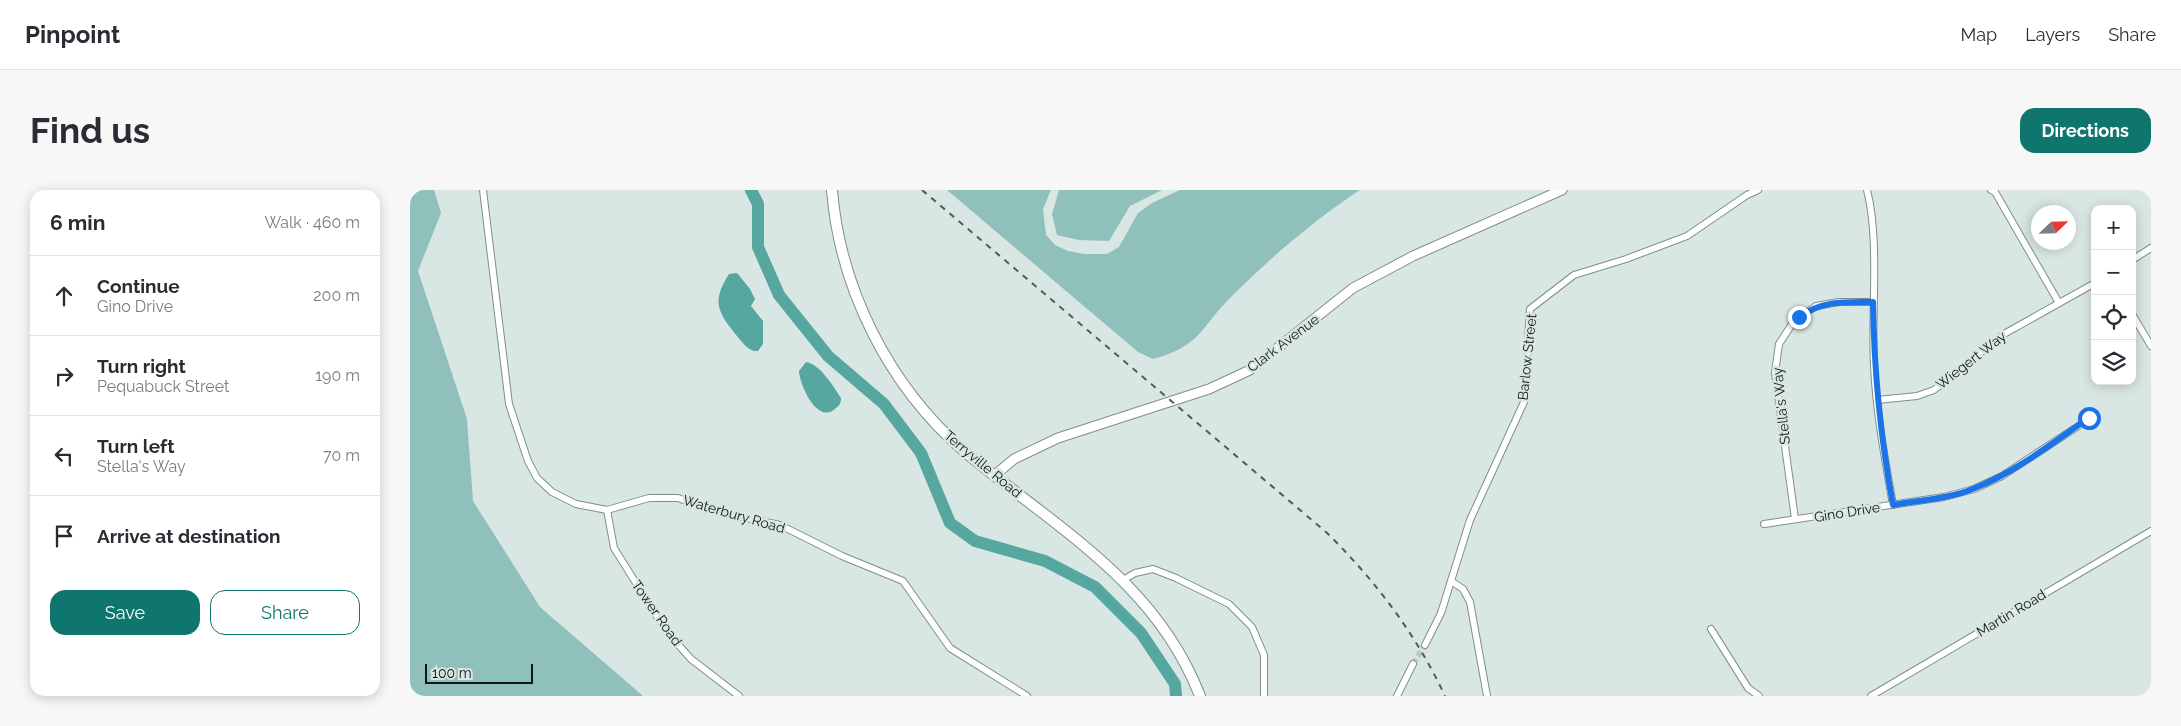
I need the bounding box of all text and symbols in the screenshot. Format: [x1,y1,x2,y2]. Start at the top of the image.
text: Pinpoint [25,20,120,49]
text: Map [1961,24,1997,45]
text: Layers [2025,24,2080,45]
text: Share [2108,24,2156,45]
button: Directions [2020,108,2151,153]
text: Find us [30,110,150,151]
north arrow [2031,205,2076,250]
map controls [2091,205,2136,385]
button: + [2091,205,2136,250]
text: 6 min [50,210,105,235]
text: Walk · 460 m [264,213,360,232]
button: − [2091,250,2136,295]
text: Continue [97,275,180,297]
icon: ahead [50,282,78,310]
text: 200 m [313,286,360,305]
button: locate [2091,295,2136,340]
text: Gino Drive [97,297,173,316]
route end [1788,306,1811,329]
street label: Clark Avenue [1244,311,1322,375]
street label: Barlow Street [1514,313,1540,401]
street label: Wiegert Way [1933,327,2009,392]
button: layers [2091,340,2136,385]
text: Turn right [97,355,186,377]
icon: right [50,362,78,390]
text: 190 m [315,366,360,385]
street label: Stella's Way [1769,366,1793,445]
text: Pequabuck Street [97,377,229,396]
route start [2078,407,2101,430]
street label: Terryville Road [941,427,1025,501]
text: Turn left [97,435,174,457]
icon: left [50,442,78,470]
text: 70 m [323,446,360,465]
text: Stella's Way [97,457,186,476]
street label: Waterbury Road [681,492,787,536]
street label: Gino Drive [1813,499,1881,525]
icon: arrive [50,522,78,550]
text: Arrive at destination [97,525,281,547]
street label: Tower Road [629,577,685,649]
street label: Martin Road [1974,586,2048,640]
button: Save [50,590,200,635]
button: Share [210,590,360,635]
scale bar [425,661,532,684]
text: 100 m [432,665,472,681]

